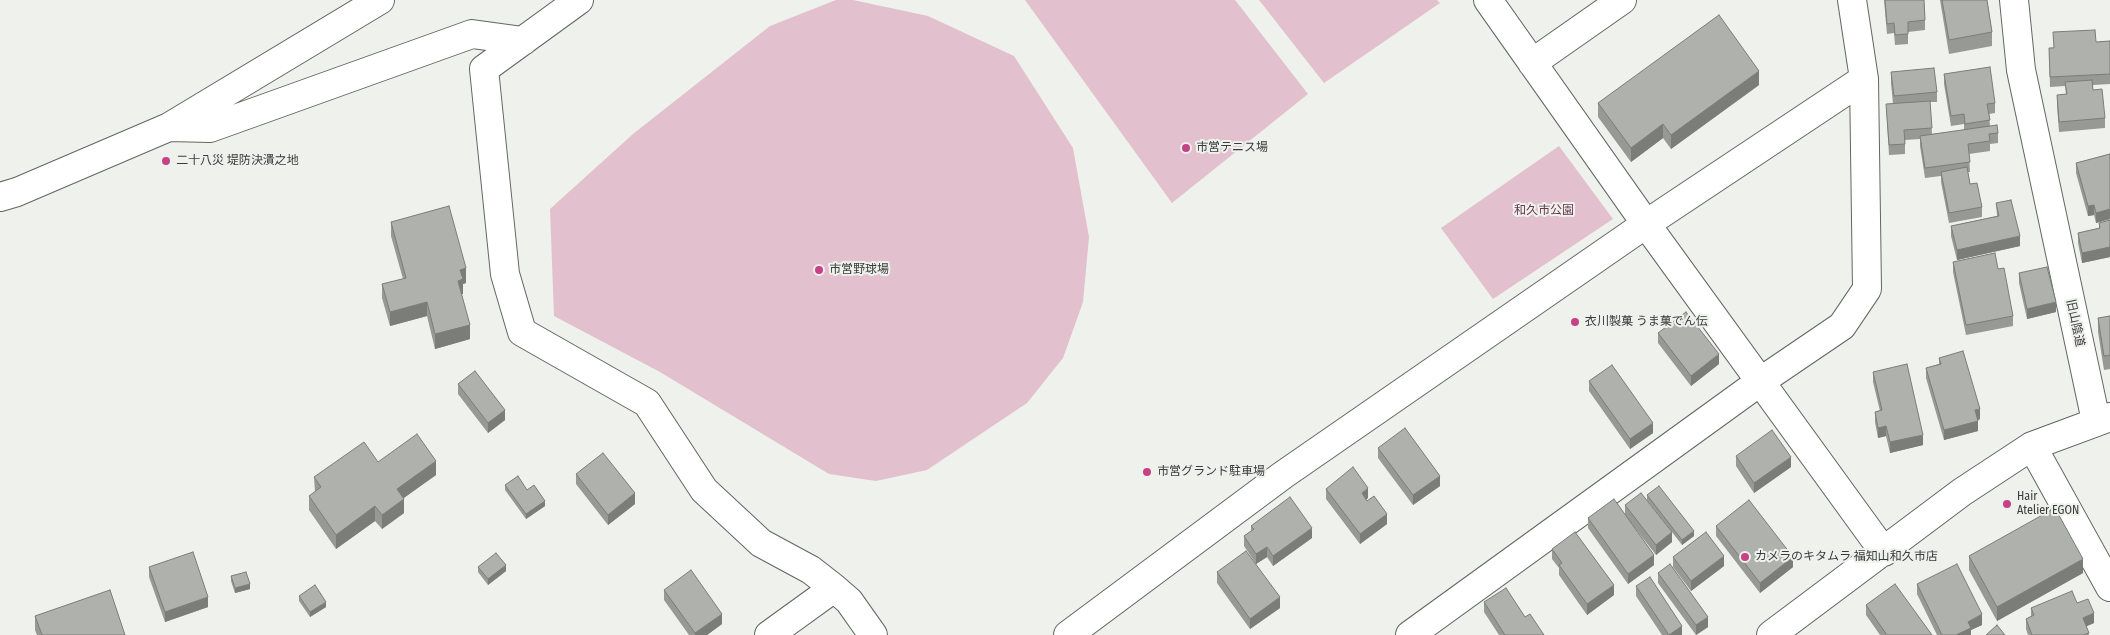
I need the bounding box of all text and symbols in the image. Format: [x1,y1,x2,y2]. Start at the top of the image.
place label: 市営テニス場 [1196,141,1268,155]
marker: 市営テニス場 [1180,142,1192,154]
place label: 二十八災 堤防決潰之地 [176,154,299,168]
marker: 二十八災 堤防決潰之地 [160,155,172,167]
park label: 和久市公園 [1514,204,1574,218]
place label: 市営野球場 [829,263,889,277]
marker: 市営野球場 [813,264,825,276]
street label: 旧山陰道 [2063,298,2087,348]
place label: 衣川製菓 うま菓でん伝 [1585,315,1708,329]
marker: 衣川製菓 うま菓でん伝 [1569,316,1581,328]
place label: 市営グランド駐車場 [1157,465,1265,479]
marker: 市営グランド駐車場 [1141,466,1153,478]
place label: Hair Atelier EGON [2017,490,2079,518]
marker: Hair Atelier EGON [2001,498,2013,510]
place label: カメラのキタムラ 福知山和久市店 [1755,550,1938,564]
marker: カメラのキタムラ 福知山和久市店 [1739,551,1751,563]

